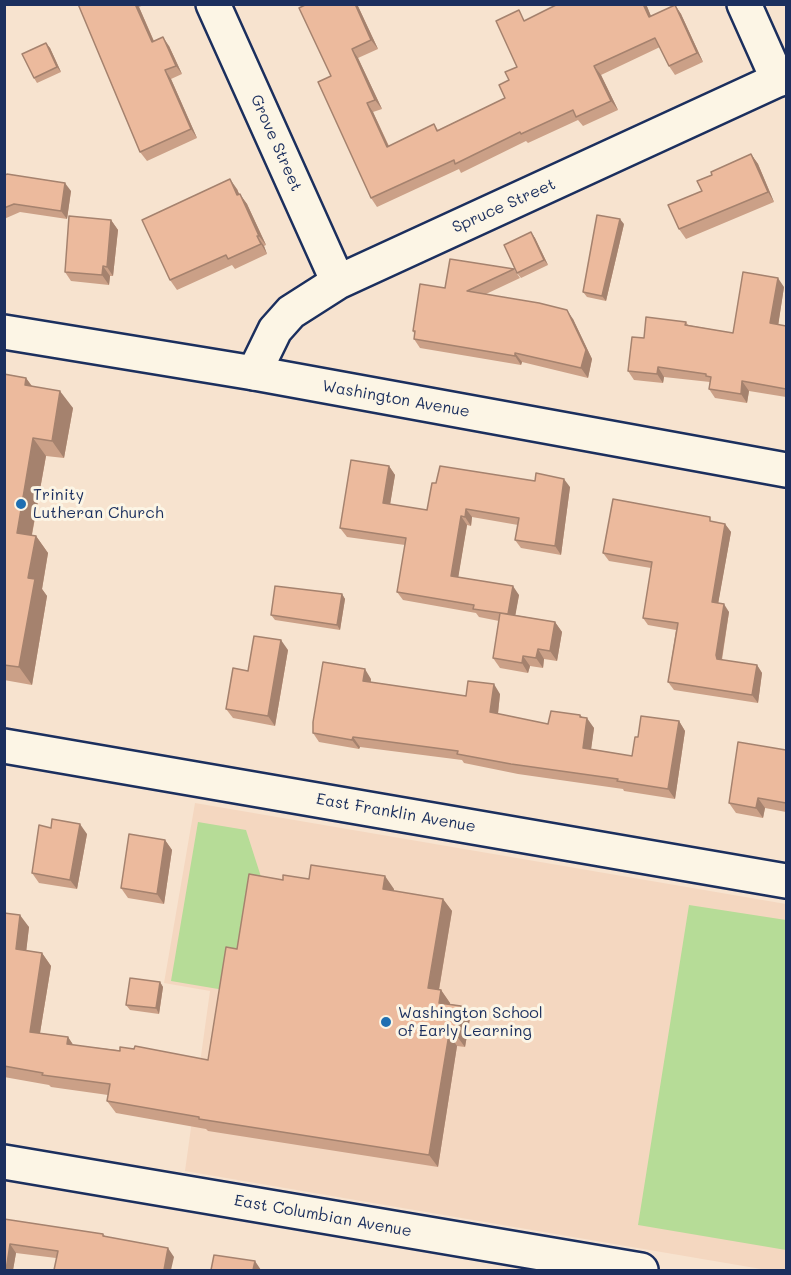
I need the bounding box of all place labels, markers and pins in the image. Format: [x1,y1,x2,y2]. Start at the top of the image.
place label: Trinity Lutheran Church [33,485,164,523]
marker: Trinity Lutheran Church [14,497,28,511]
place label: Washington School of Early Learning [398,1003,543,1041]
marker: Washington School of Early Learning [379,1015,393,1029]

